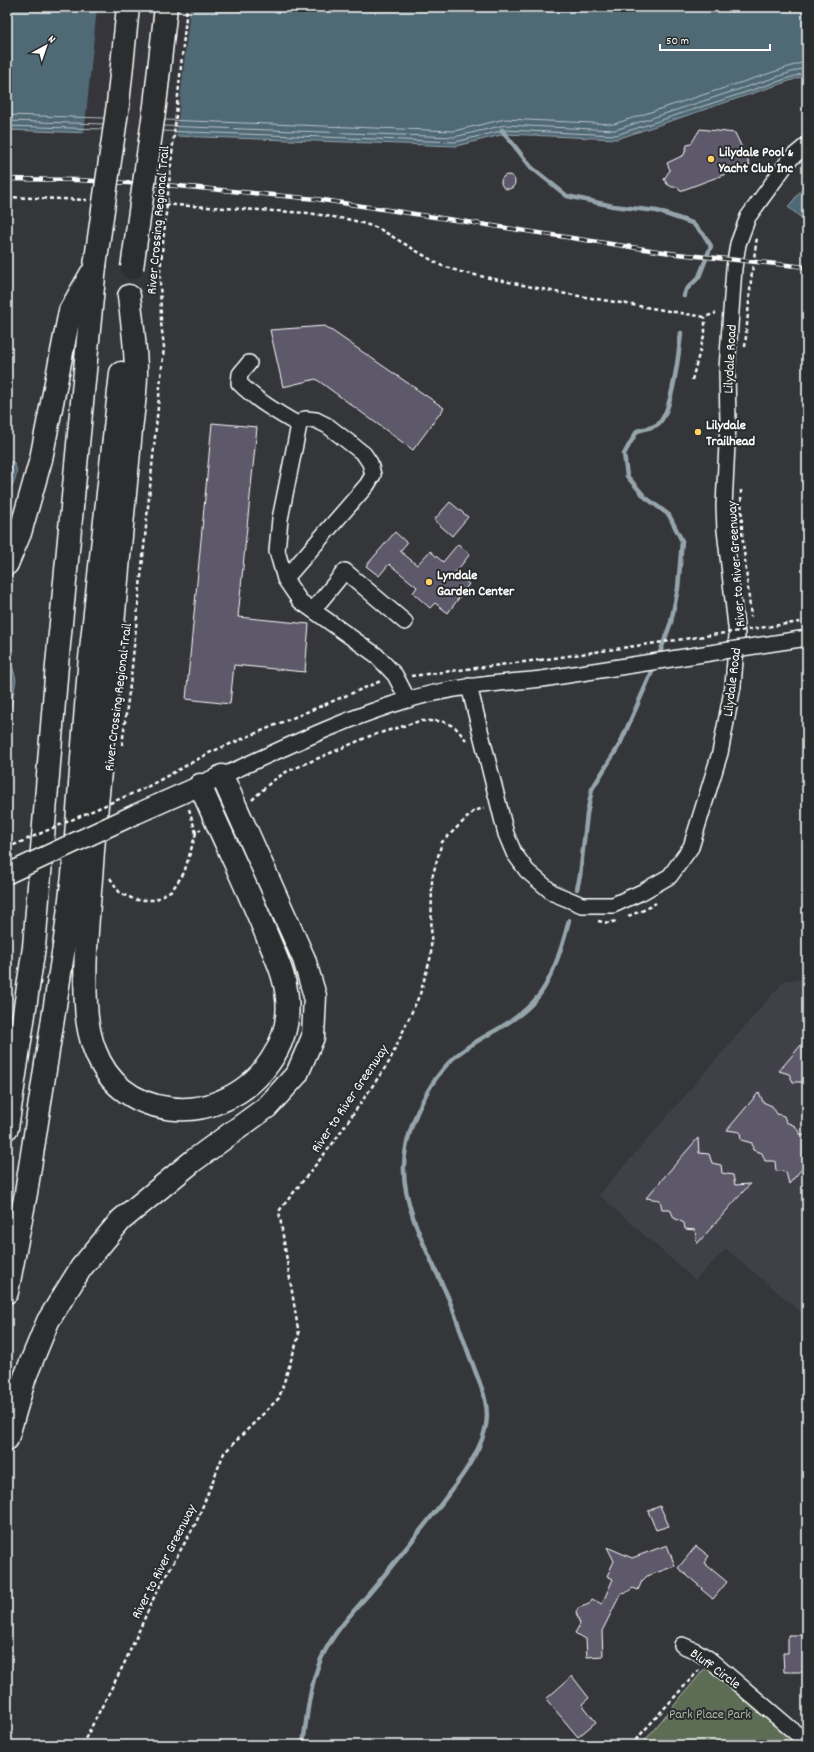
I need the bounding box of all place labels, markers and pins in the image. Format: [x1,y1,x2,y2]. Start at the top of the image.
place label: Lilydale Pool & Yacht Club Inc [718,143,794,179]
marker: Lilydale Pool & Yacht Club Inc [706,154,716,164]
place label: Lilydale Trailhead [706,416,755,452]
marker: Lilydale Trailhead [693,427,703,437]
place label: Lyndale Garden Center [437,566,515,602]
marker: Lyndale Garden Center [424,577,434,587]

